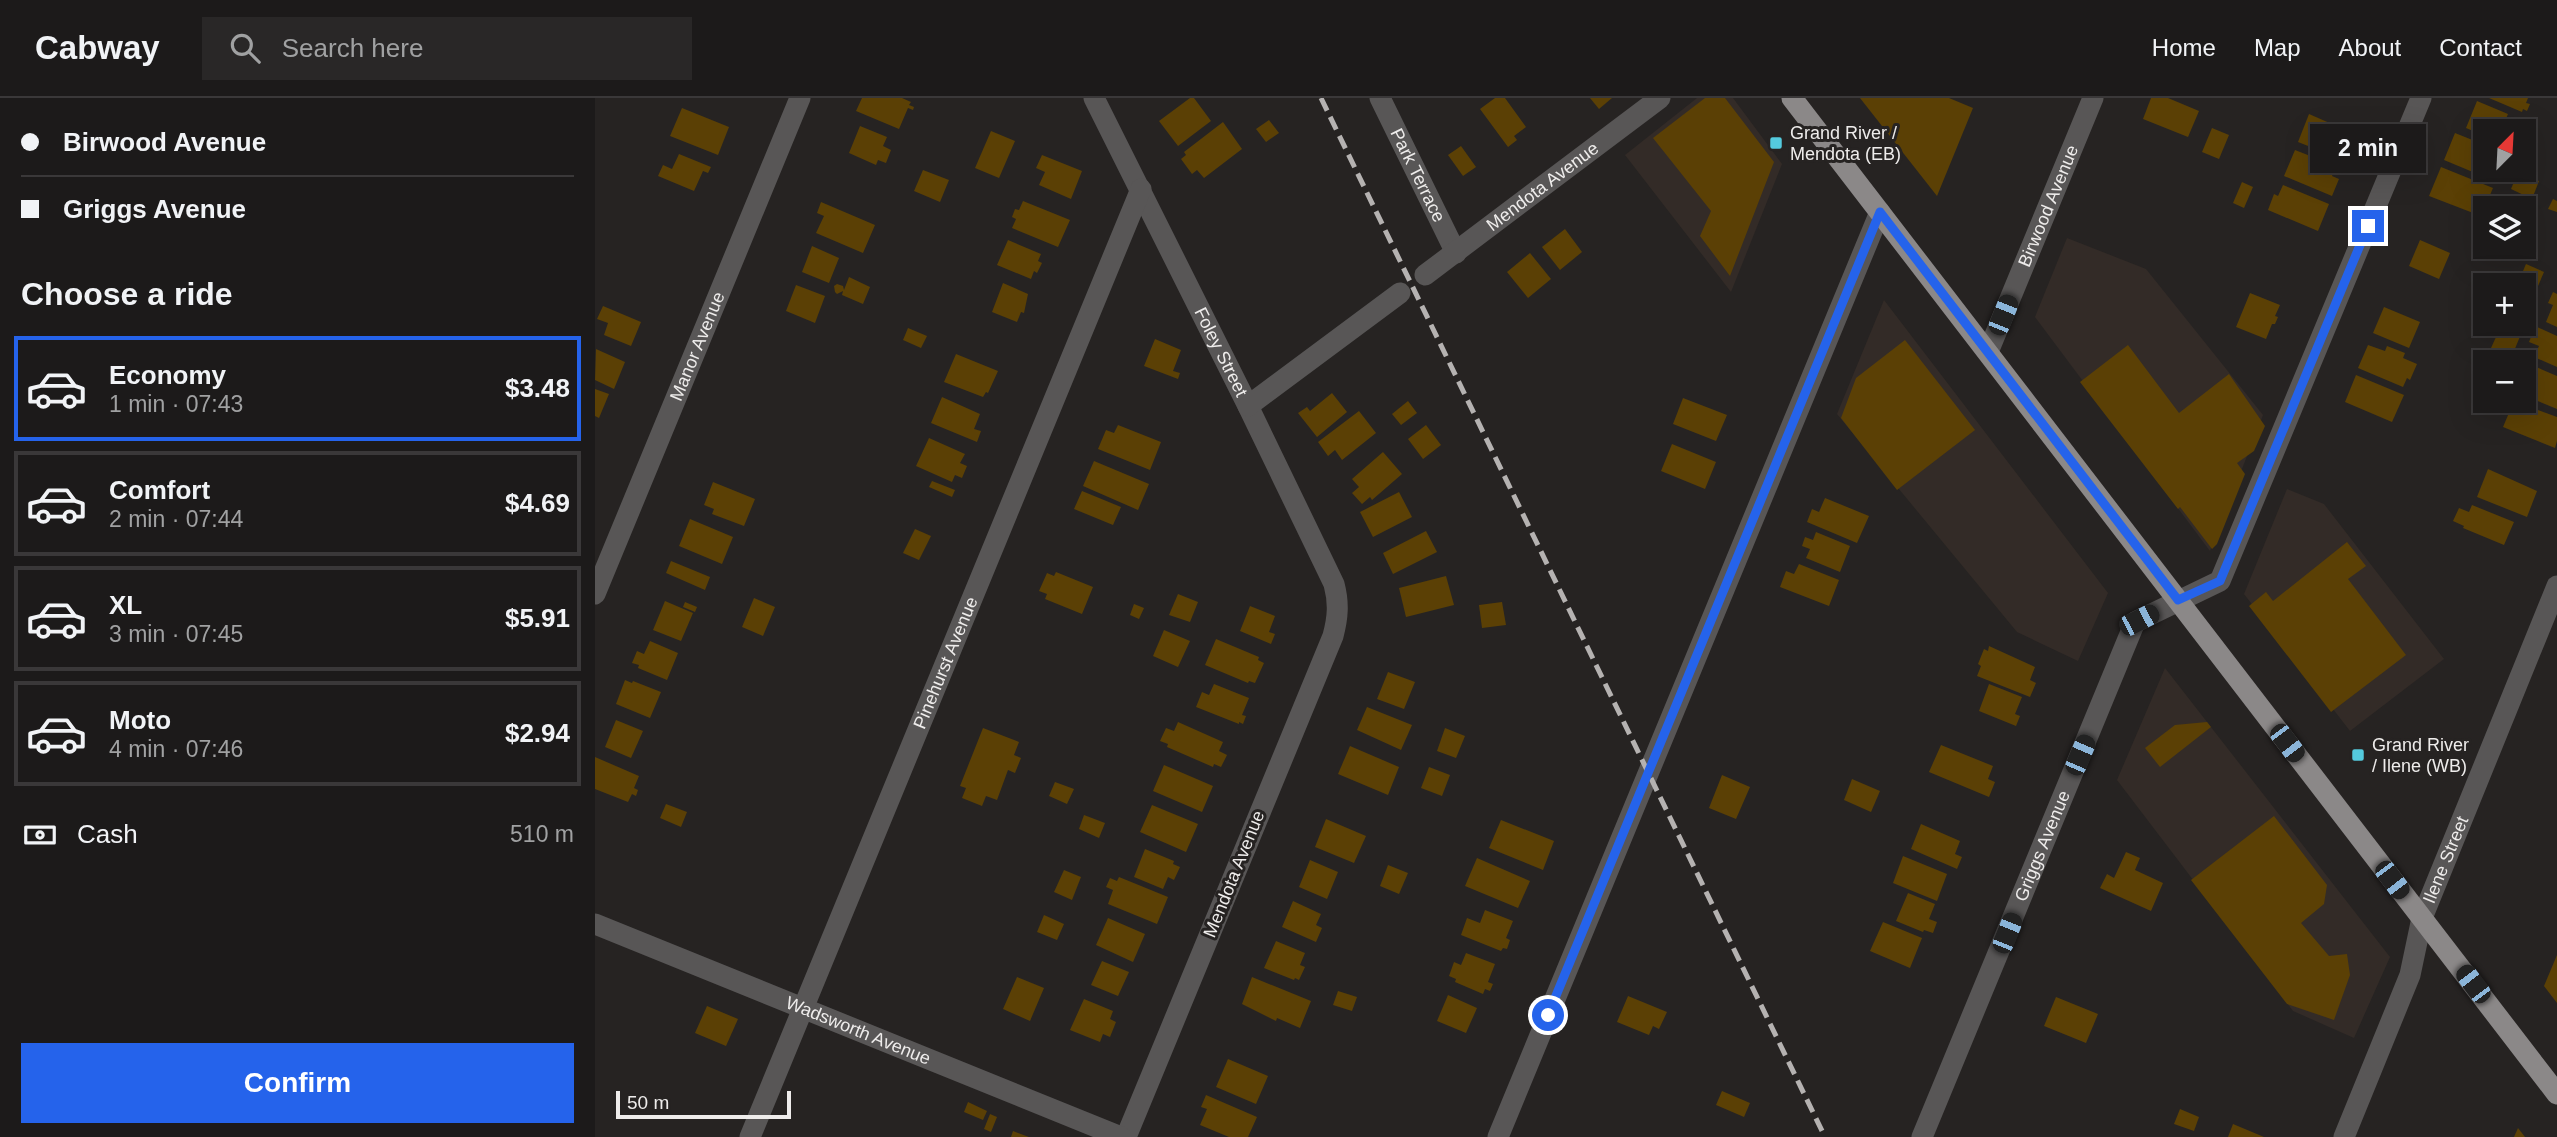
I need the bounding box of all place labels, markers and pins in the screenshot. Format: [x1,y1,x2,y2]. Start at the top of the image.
place label: Grand River / Mendota (EB) [1790,123,1901,164]
marker: Grand River / Mendota (EB) [1768,135,1784,151]
place label: Grand River / Ilene (WB) [2372,735,2469,776]
marker: Grand River / Ilene (WB) [2350,747,2366,763]

